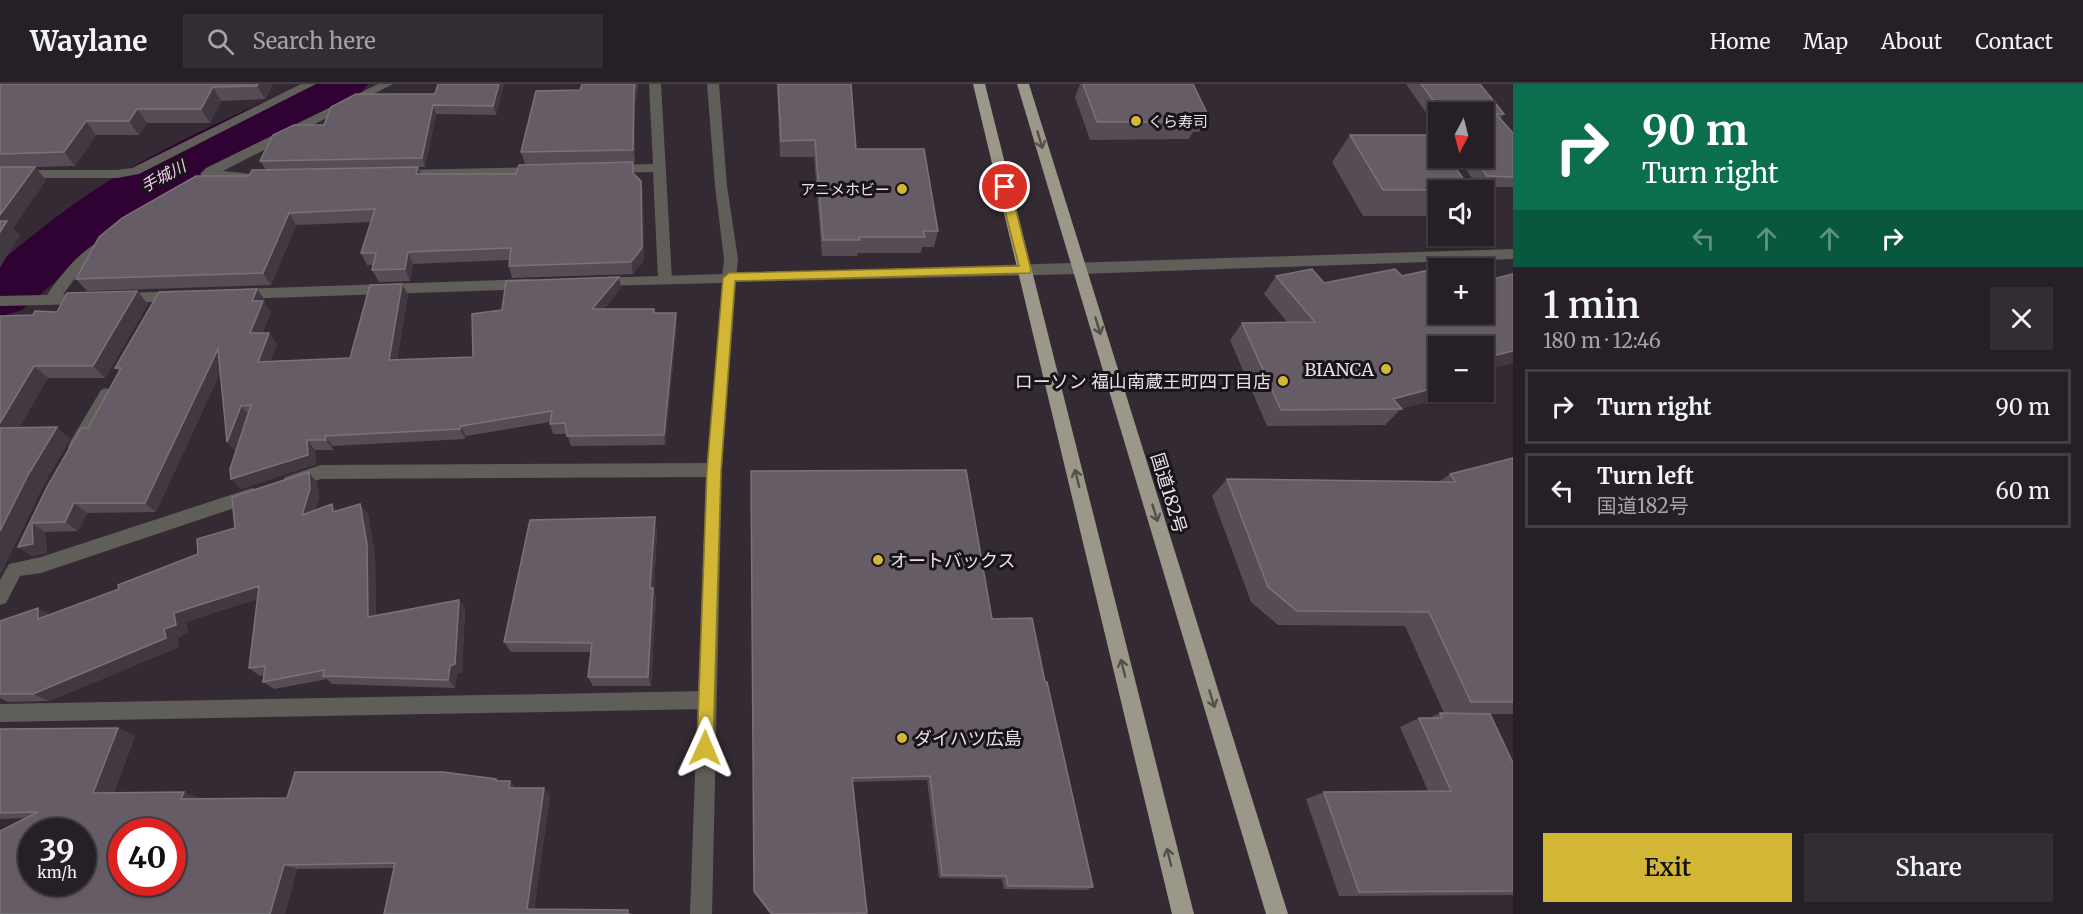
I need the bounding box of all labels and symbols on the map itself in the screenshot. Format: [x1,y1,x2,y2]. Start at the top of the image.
north arrow [1428,102,1494,168]
place label: くら寿司 [1148,112,1208,131]
marker: くら寿司 [1129,114,1143,128]
one-way arrow [1035,130,1046,149]
water label: 手城川 [137,155,191,196]
pin [979,161,1030,212]
place label: アニメホビー [800,180,890,199]
marker: アニメホビー [895,182,909,196]
one-way arrow [1093,316,1104,335]
place label: BIANCA [1304,358,1374,381]
marker: BIANCA [1379,362,1393,376]
place label: ローソン 福山南蔵王町四丁目店 [1015,370,1271,393]
marker: ローソン 福山南蔵王町四丁目店 [1276,374,1290,388]
street label: 国道182号 [1146,450,1192,536]
one-way arrow [1070,469,1082,488]
one-way arrow [1150,503,1161,522]
place label: オートバックス [890,549,1015,572]
marker: オートバックス [871,553,885,567]
one-way arrow [1116,659,1128,678]
one-way arrow [1207,689,1218,708]
position arrow [673,716,737,780]
place label: ダイハツ広島 [914,727,1022,750]
marker: ダイハツ広島 [895,731,909,745]
speed limit sign: 40 [108,818,186,896]
one-way arrow [1163,848,1175,867]

